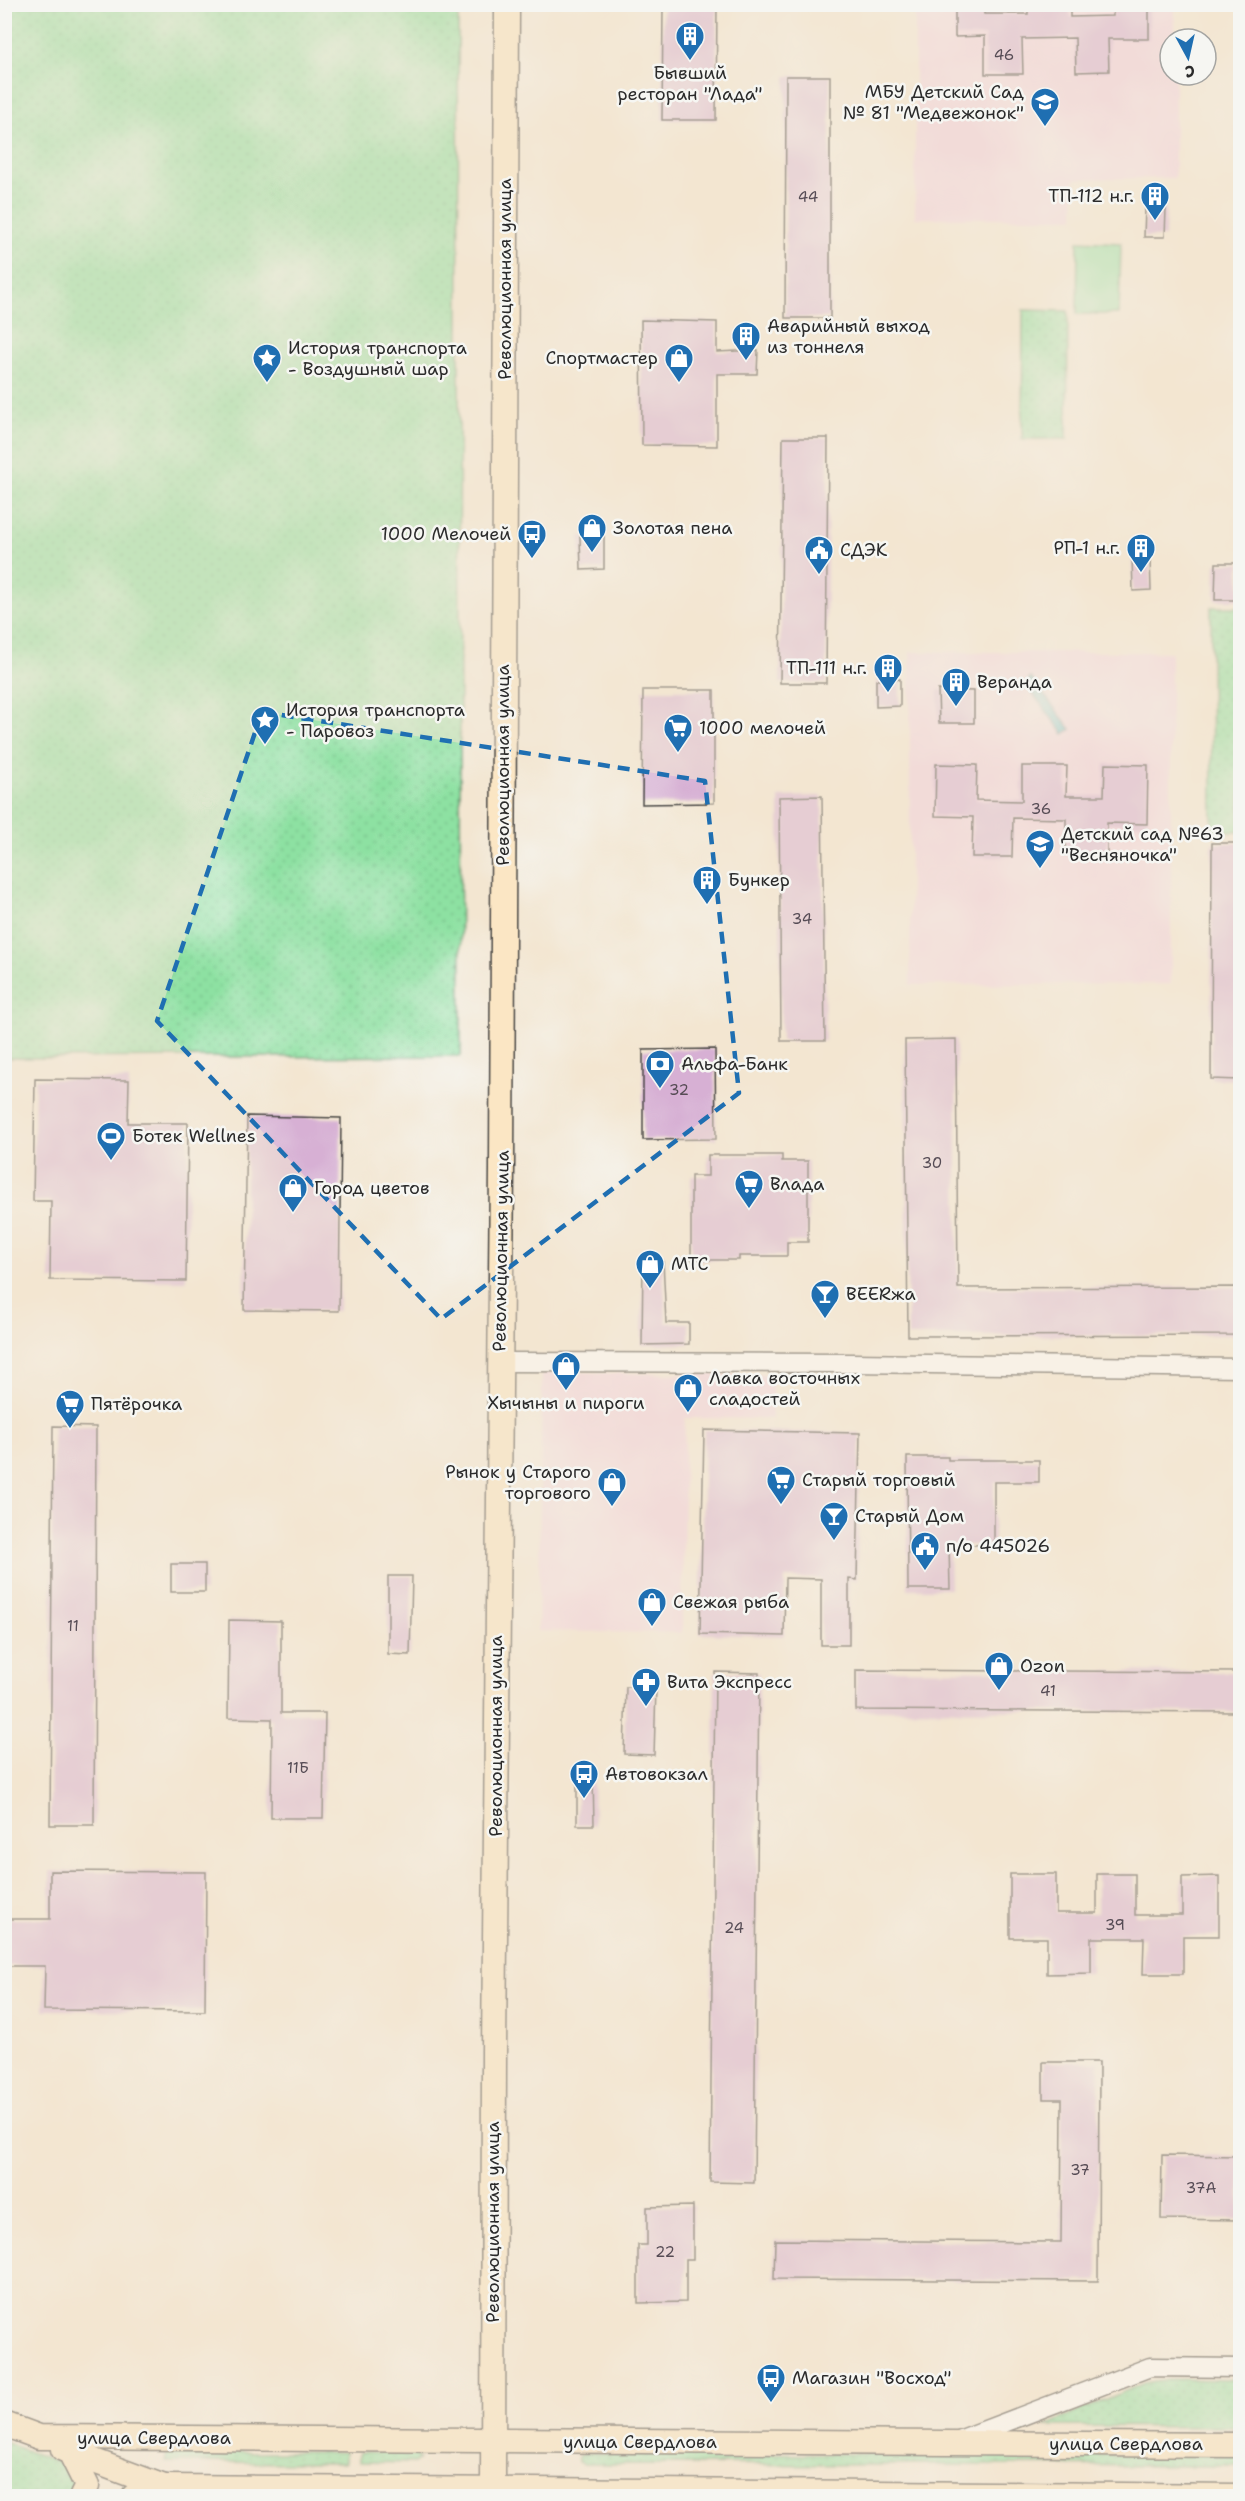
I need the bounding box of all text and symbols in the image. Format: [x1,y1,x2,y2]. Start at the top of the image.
building icon: Бывший ресторан "Лада" [674,20,706,62]
north arrow [1158,27,1218,87]
house number: 46 [994,45,1014,65]
text: С [1184,60,1196,82]
place label: Бывший ресторан "Лада" [617,61,763,106]
place label: МБУ Детский Сад № 81 "Медвежонок" [843,80,1025,125]
school or university icon: МБУ Детский Сад № 81 "Медвежонок" [1029,86,1061,128]
street label: Революционная улица [493,178,517,380]
building icon: ТП-112 н.г. [1139,180,1171,222]
place label: ТП-112 н.г. [1048,184,1134,208]
house number: 44 [798,187,818,207]
place label: Аварийный выход из тоннеля [767,314,930,359]
building icon: Аварийный выход из тоннеля [730,320,762,362]
place label: История транспорта - Воздушный шар [288,336,467,381]
place icon: История транспорта - Воздушный шар [251,342,283,384]
shop icon: Спортмастер [663,342,695,384]
place label: Спортмастер [545,346,658,370]
shop icon: Золотая пена [576,512,608,554]
place label: Золотая пена [613,516,733,540]
bus stop icon: 1000 Мелочей [516,518,548,560]
place label: 1000 Мелочей [381,522,511,546]
building icon: РП-1 н.г. [1125,532,1157,574]
public building icon: СДЭК [803,534,835,576]
place label: РП-1 н.г. [1054,536,1120,560]
place label: СДЭК [840,538,888,562]
building icon: ТП-111 н.г. [872,652,904,694]
place label: ТП-111 н.г. [786,656,867,680]
street label: Революционная улица [491,664,515,866]
building icon: Веранда [940,666,972,708]
place label: Веранда [977,670,1052,694]
place label: История транспорта - Паровоз [286,698,465,743]
place icon: История транспорта - Паровоз [249,704,281,746]
supermarket icon: 1000 мелочей [662,712,694,754]
place label: 1000 мелочей [699,716,826,740]
house number: 36 [1031,799,1051,819]
place label: Детский сад №63 "Весняночка" [1061,822,1224,867]
school or university icon: Детский сад №63 "Весняночка" [1024,828,1056,870]
building icon: Бункер [691,864,723,906]
place label: Бункер [728,868,790,892]
house number: 34 [792,909,812,929]
bank icon: Альфа-Банк [644,1048,676,1090]
place label: Альфа-Банк [681,1052,788,1076]
house number: 32 [669,1080,689,1100]
sports icon: Ботек Wellnes [95,1120,127,1162]
place label: Ботек Wellnes [132,1124,256,1148]
street label: Революционная улица [487,1150,515,1352]
house number: 30 [922,1153,942,1173]
supermarket icon: Влада [733,1168,765,1210]
shop icon: Город цветов [277,1172,309,1214]
place label: Влада [770,1172,824,1196]
place label: Город цветов [314,1176,430,1200]
shop icon: МТС [634,1248,666,1290]
place label: МТС [671,1252,709,1276]
bar icon: BEERжа [809,1278,841,1320]
place label: BEERжа [846,1282,916,1306]
shop icon: Хычыны и пироги [550,1350,582,1392]
place label: Лавка восточных сладостей [709,1366,860,1411]
shop icon: Лавка восточных сладостей [672,1372,704,1414]
supermarket icon: Пятёрочка [54,1388,86,1430]
place label: Хычыны и пироги [488,1391,645,1415]
place label: Пятёрочка [91,1392,182,1416]
place label: Рынок у Старого торгового [445,1460,591,1505]
supermarket icon: Старый торговый [765,1464,797,1506]
shop icon: Рынок у Старого торгового [596,1466,628,1508]
place label: Старый торговый [802,1468,956,1492]
bar icon: Старый Дом [818,1500,850,1542]
place label: Старый Дом [855,1504,964,1528]
public building icon: п/о 445026 [909,1530,941,1572]
place label: п/о 445026 [946,1534,1050,1558]
shop icon: Свежая рыба [636,1586,668,1628]
place label: Свежая рыба [673,1590,789,1614]
house number: 11 [67,1616,79,1636]
street label: Революционная улица [484,1635,508,1837]
shop icon: Ozon [983,1650,1015,1692]
place label: Ozon [1020,1654,1065,1678]
pharmacy icon: Вита Экспресс [630,1666,662,1708]
place label: Вита Экспресс [667,1670,792,1694]
house number: 41 [1040,1681,1056,1701]
house number: 11Б [287,1758,309,1778]
bus stop icon: Автовокзал [568,1758,600,1800]
place label: Автовокзал [605,1762,708,1786]
house number: 39 [1105,1915,1125,1935]
house number: 24 [724,1918,744,1938]
street label: Революционная улица [481,2121,505,2323]
house number: 37 [1070,2160,1090,2180]
house number: 37А [1186,2178,1216,2198]
house number: 22 [655,2242,675,2262]
bus stop icon: Магазин "Восход" [755,2362,787,2404]
place label: Магазин "Восход" [792,2366,951,2390]
street label: улица Свердлова [77,2426,231,2450]
street label: улица Свердлова [563,2430,717,2454]
street label: улица Свердлова [1049,2432,1203,2456]

